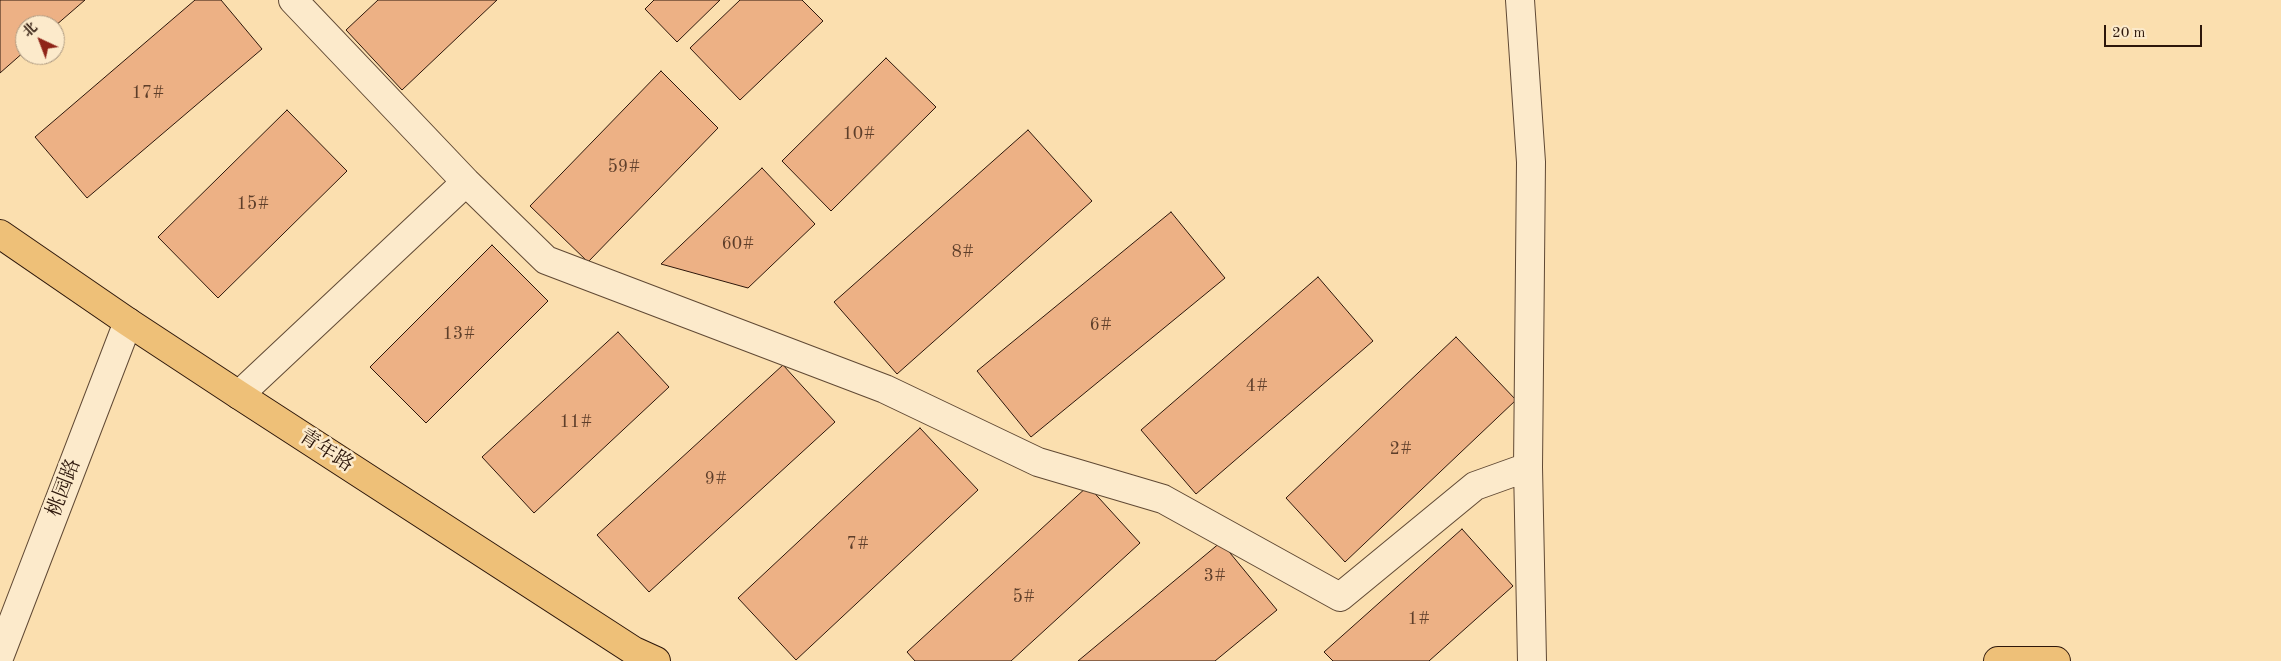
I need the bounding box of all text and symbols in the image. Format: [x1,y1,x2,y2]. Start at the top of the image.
north arrow [15,15,65,65]
scale bar [2106,15,2204,47]
text: 北 [21,20,40,40]
text: 20 m [2112,26,2146,41]
house number: 17# [131,82,165,104]
house number: 10# [842,123,876,145]
house number: 59# [607,156,641,178]
house number: 15# [236,193,270,215]
house number: 60# [721,233,755,255]
house number: 8# [952,241,974,263]
house number: 6# [1090,314,1112,336]
house number: 13# [442,323,476,345]
house number: 4# [1246,375,1268,397]
house number: 11# [559,411,593,433]
street label: 青年路 [294,425,358,477]
house number: 2# [1390,438,1412,460]
street label: 桃园路 [42,456,86,520]
house number: 9# [705,468,727,490]
house number: 7# [847,533,869,555]
house number: 3# [1204,565,1226,587]
house number: 5# [1013,586,1035,608]
house number: 1# [1408,608,1430,630]

